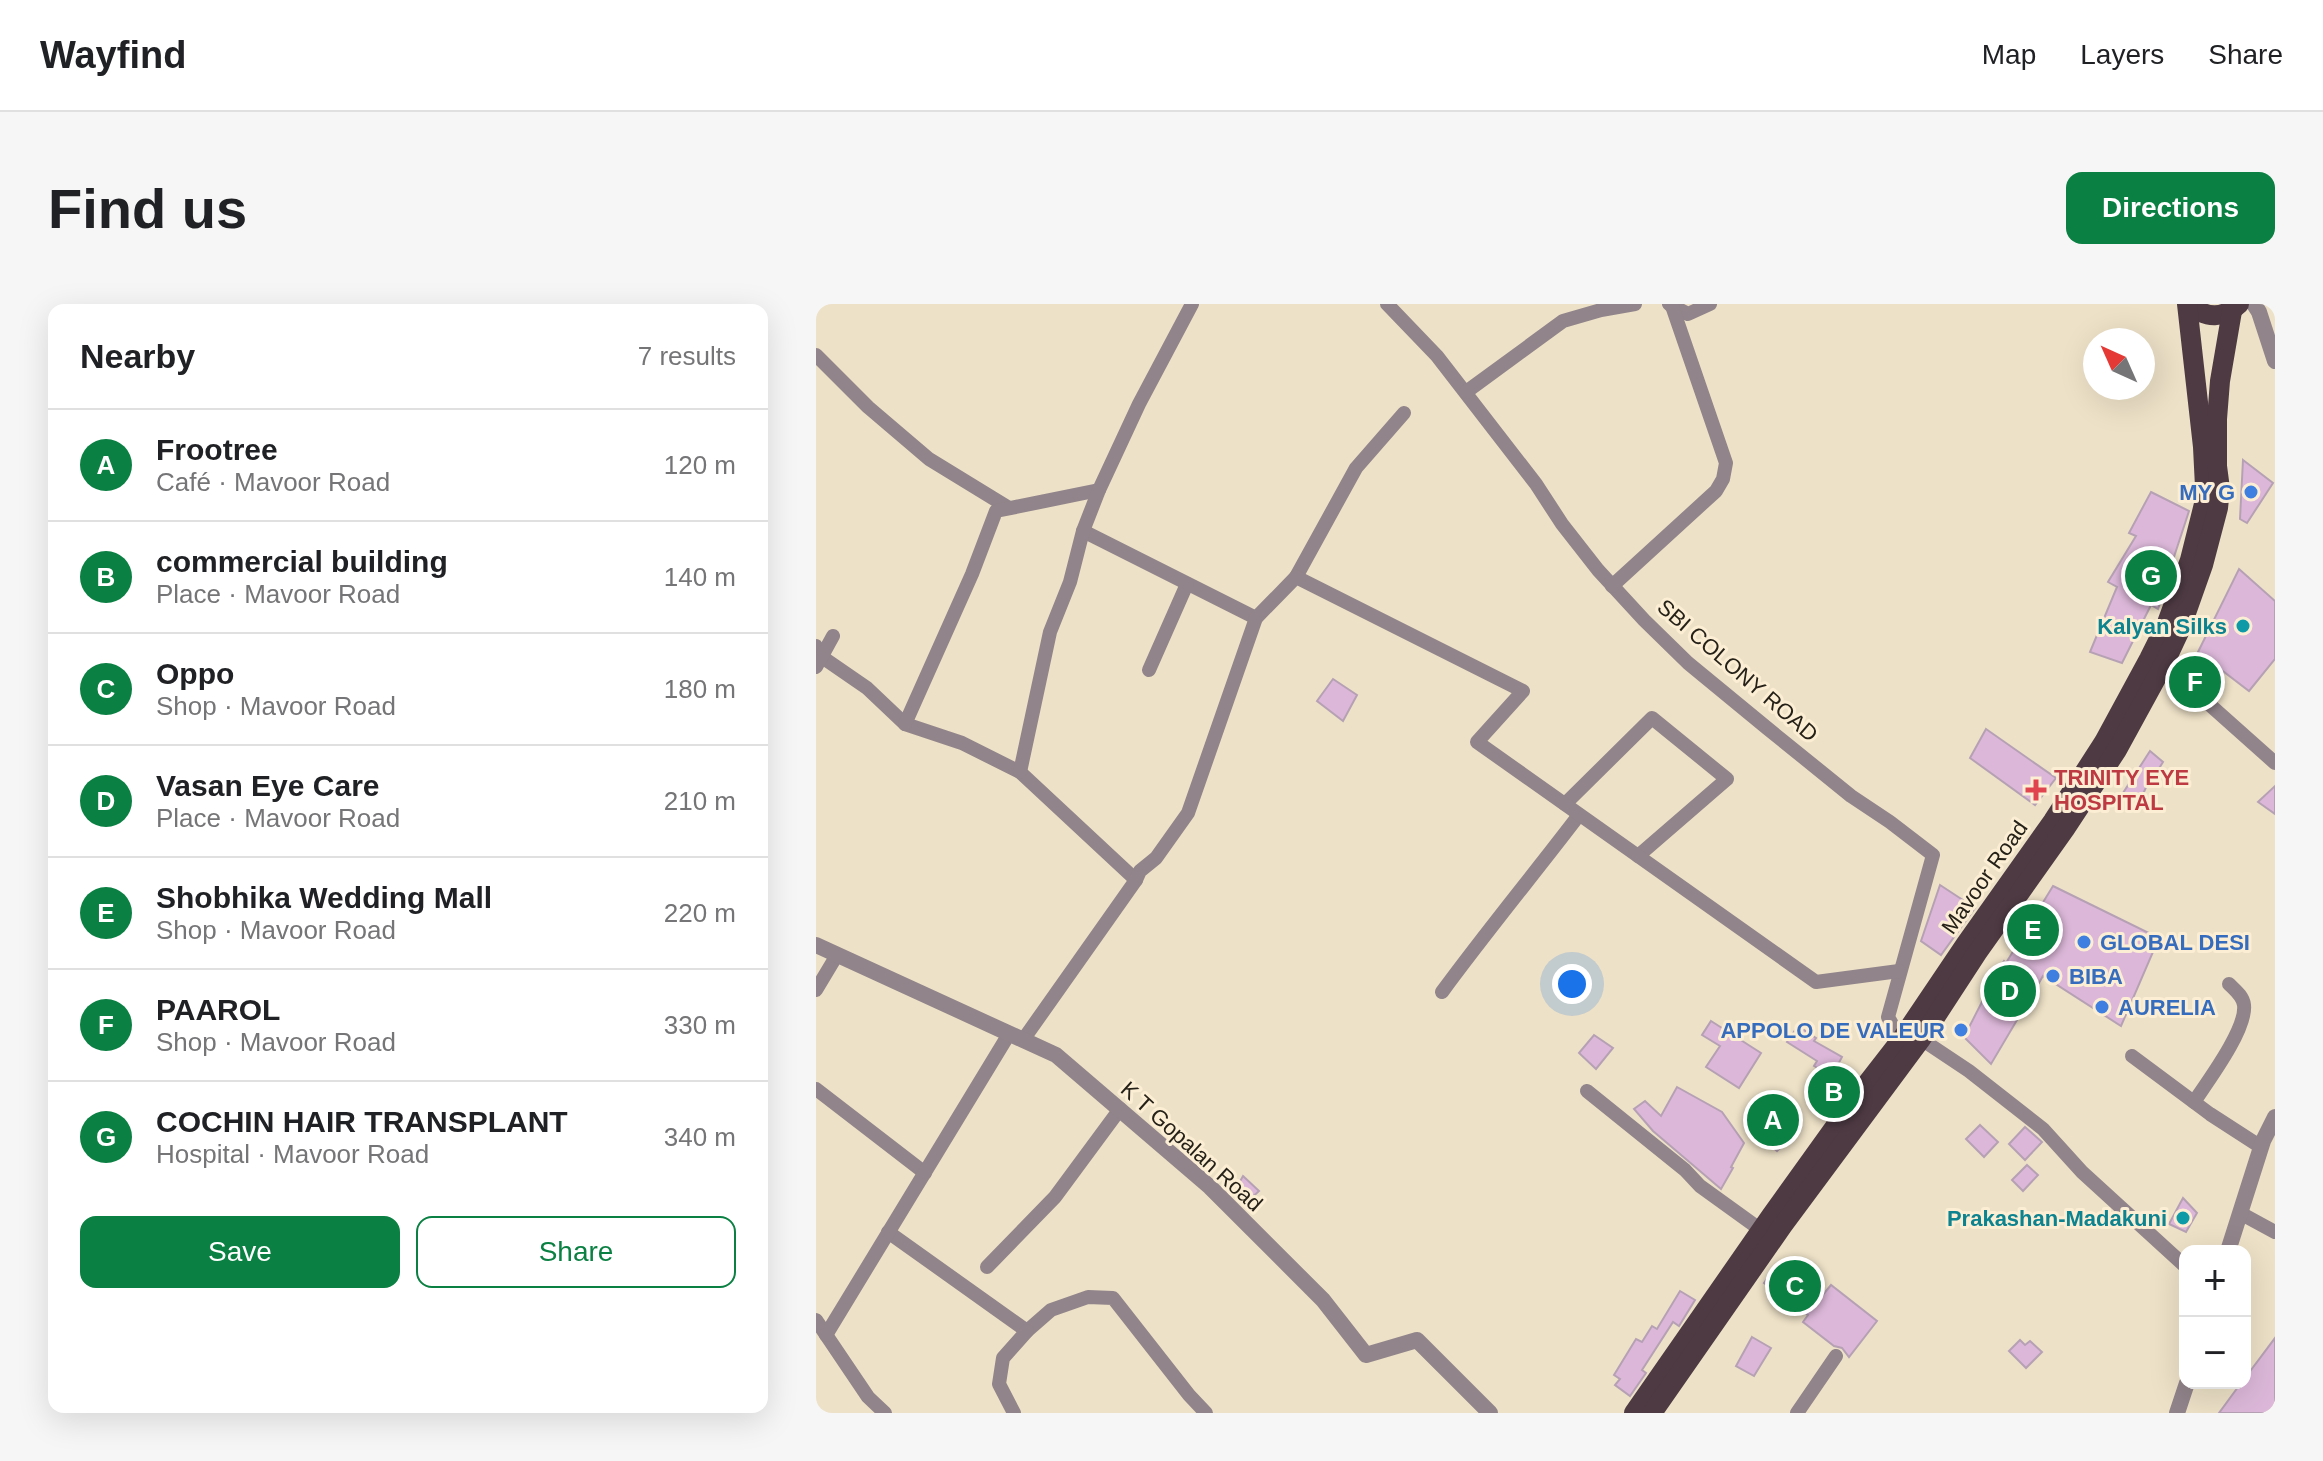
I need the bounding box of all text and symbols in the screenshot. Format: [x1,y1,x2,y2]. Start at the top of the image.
text: Wayfind [40,34,186,76]
text: Map [1982,39,2036,70]
text: Layers [2080,39,2164,70]
text: Share [2208,39,2283,70]
button: Directions [2066,172,2275,244]
text: Find us [48,177,247,240]
north arrow [2083,328,2155,400]
text: Nearby [80,337,195,375]
text: 7 results [638,341,736,371]
text: Frootree [156,433,278,466]
text: A [97,450,115,480]
text: 120 m [664,450,736,480]
text: Café · Mavoor Road [156,467,390,497]
place label: MY G [2179,480,2235,505]
marker: MY G [2242,483,2260,501]
text: commercial building [156,545,448,578]
pin: G [2125,546,2177,606]
text: B [97,562,115,592]
text: 140 m [664,562,736,592]
text: Place · Mavoor Road [156,579,400,609]
street label: SBI COLONY ROAD [1653,594,1823,747]
place label: Kalyan Silks [2097,614,2227,639]
marker: Kalyan Silks [2234,617,2252,635]
pin: F [2169,652,2221,712]
text: Oppo [156,657,234,690]
text: C [97,674,115,704]
text: 180 m [664,674,736,704]
text: Shop · Mavoor Road [156,691,396,721]
place label: TRINITY EYE HOSPITAL [2054,765,2189,815]
text: Vasan Eye Care [156,769,380,802]
marker: TRINITY EYE HOSPITAL [2025,779,2047,801]
text: D [97,786,115,816]
text: 210 m [664,786,736,816]
text: Place · Mavoor Road [156,803,400,833]
street label: Mavoor Road [1936,816,2033,939]
text: Shobhika Wedding Mall [156,881,492,914]
text: E [97,898,115,928]
text: 220 m [664,898,736,928]
pin: E [2007,900,2059,960]
text: Shop · Mavoor Road [156,915,396,945]
place label: GLOBAL DESI [2100,930,2250,955]
marker: GLOBAL DESI [2075,933,2093,951]
pin: D [1984,961,2036,1021]
your location [1552,964,1592,1004]
place label: BIBA [2069,964,2123,989]
marker: BIBA [2044,967,2062,985]
text: PAAROL [156,993,280,1026]
place label: AURELIA [2118,995,2216,1020]
marker: AURELIA [2093,998,2111,1016]
text: F [98,1010,114,1040]
text: 330 m [664,1010,736,1040]
place label: APPOLO DE VALEUR [1720,1018,1945,1043]
marker: APPOLO DE VALEUR [1952,1021,1970,1039]
text: Shop · Mavoor Road [156,1027,396,1057]
pin: B [1808,1062,1860,1122]
street label: K T Gopalan Road [1116,1076,1267,1216]
pin: A [1747,1090,1799,1150]
text: COCHIN HAIR TRANSPLANT [156,1105,568,1138]
text: G [96,1122,116,1152]
text: 340 m [664,1122,736,1152]
text: Hospital · Mavoor Road [156,1139,429,1169]
place label: Prakashan-Madakuni [1947,1206,2167,1231]
marker: Prakashan-Madakuni [2174,1209,2192,1227]
button: Save [80,1216,400,1288]
button: Share [416,1216,736,1288]
map controls [2179,1245,2251,1389]
button: + [2179,1245,2251,1317]
pin: C [1769,1256,1821,1316]
button: − [2179,1317,2251,1389]

